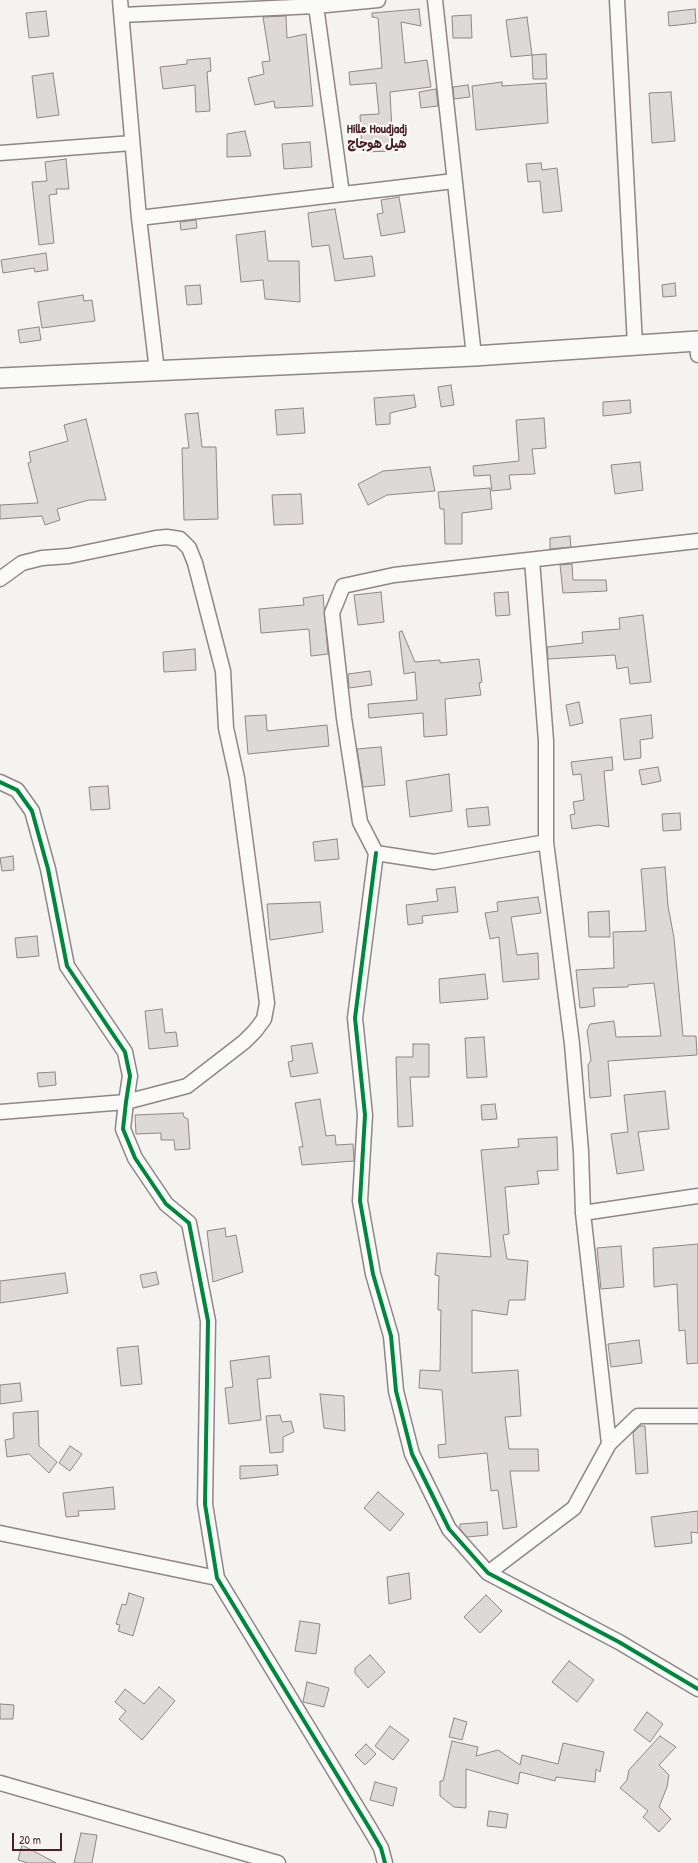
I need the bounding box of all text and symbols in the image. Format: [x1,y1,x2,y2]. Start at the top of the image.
district label: Hille Houdjadj هيل هوجاج [347,122,407,153]
scale bar [14,1825,64,1851]
text: 20 m [19,1831,41,1848]

